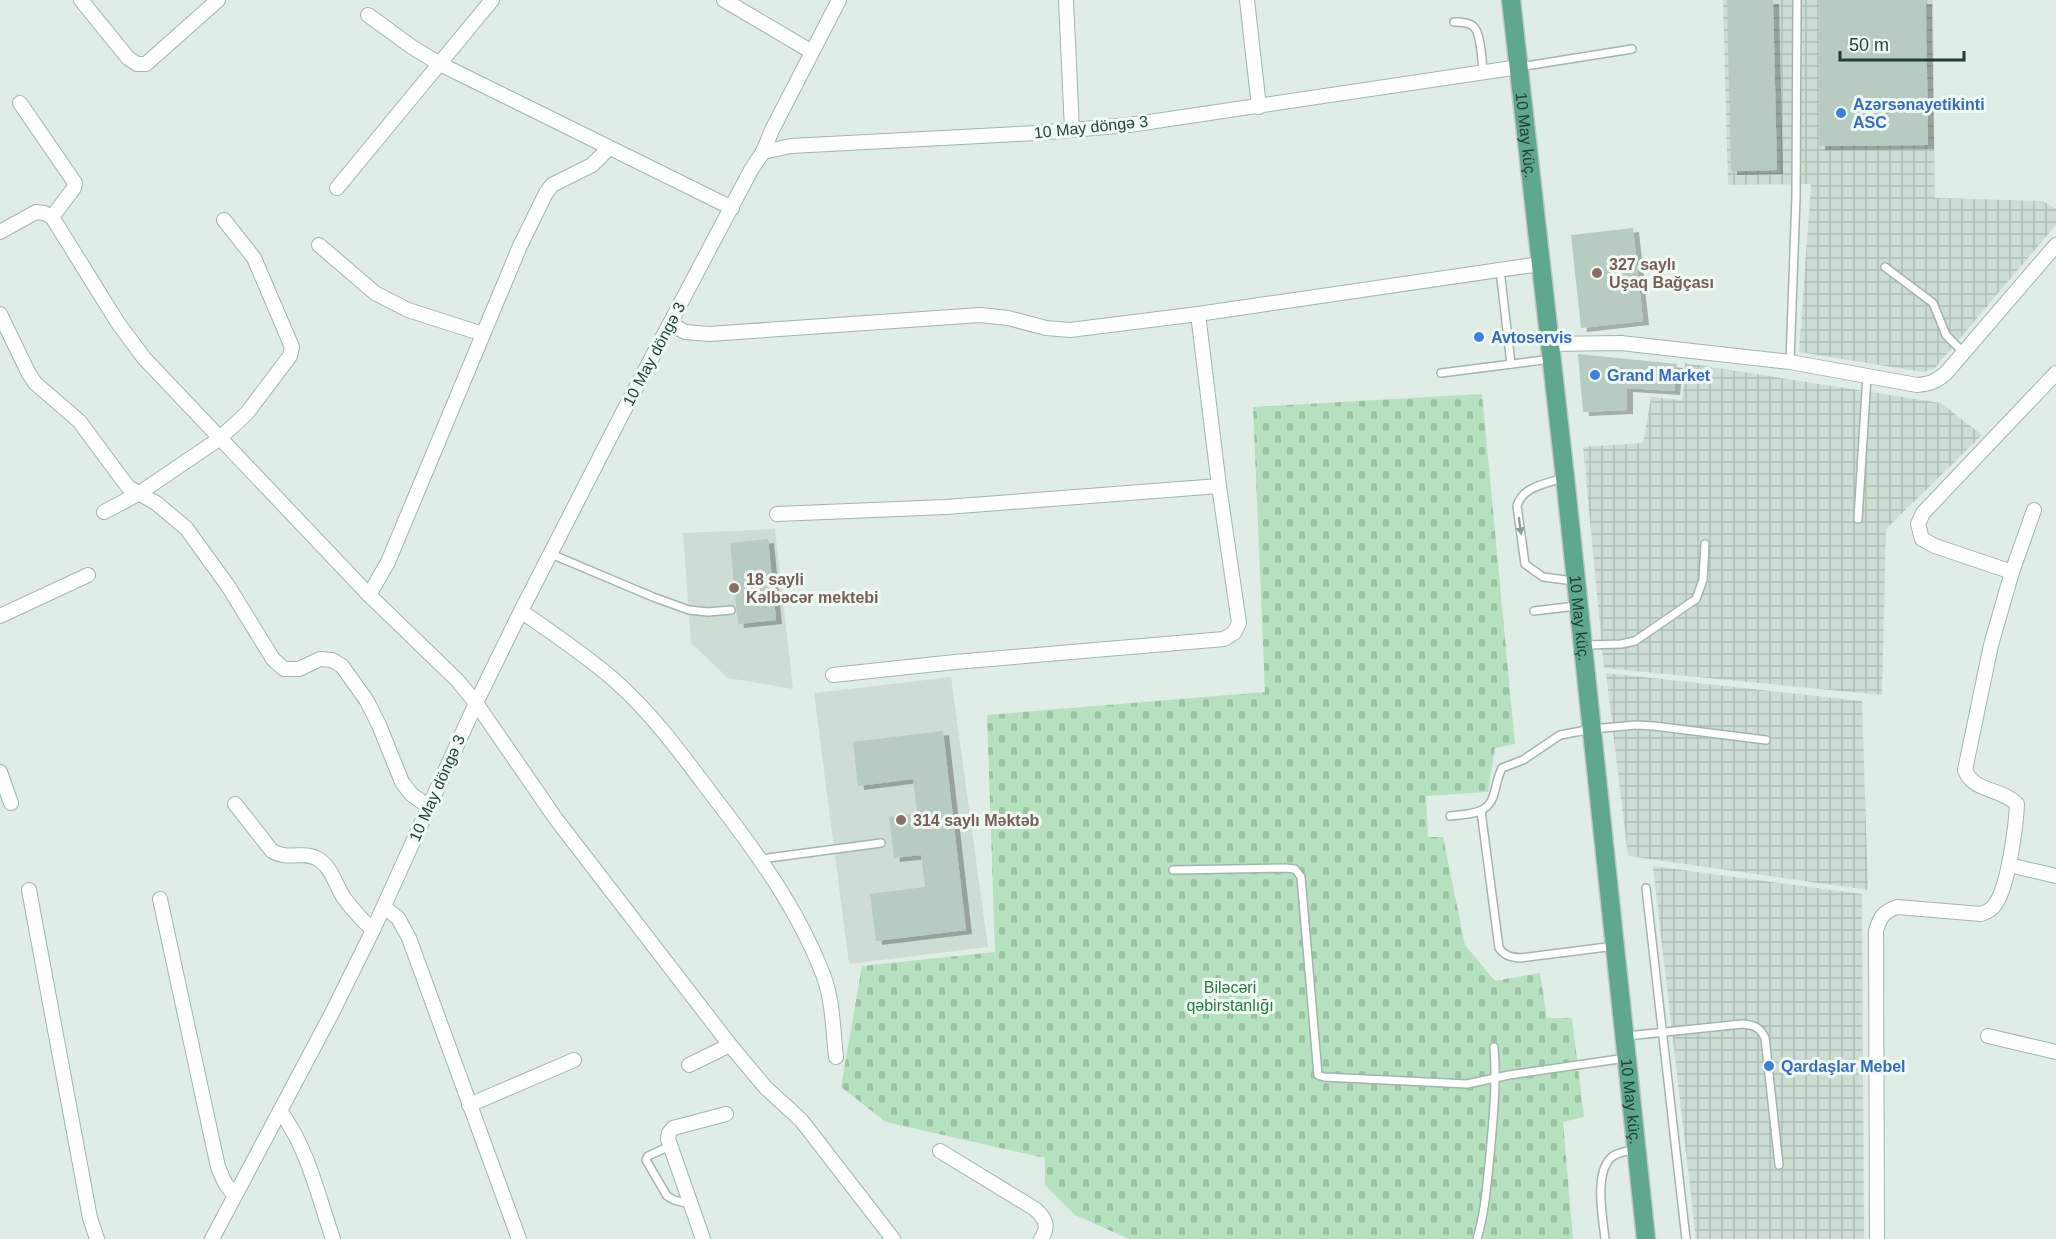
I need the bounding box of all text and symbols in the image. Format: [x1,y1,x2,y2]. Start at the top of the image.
scale bar [1840,24,1964,62]
text: 50 m [1849,35,1889,55]
street label: 10 May küç. [1513,91,1540,179]
place label: Azərsənayetikinti ASC [1853,96,1985,131]
marker: Azərsənayetikinti ASC [1834,106,1848,120]
street label: 10 May döngə 3 [1033,113,1149,141]
place label: 327 saylı Uşaq Bağçası [1609,256,1714,291]
marker: 327 saylı Uşaq Bağçası [1590,266,1604,280]
street label: 10 May döngə 3 [620,299,688,409]
place label: Avtoservis [1491,329,1572,346]
marker: Avtoservis [1472,330,1486,344]
place label: Grand Market [1607,367,1711,384]
marker: Grand Market [1588,368,1602,382]
one-way arrow [1515,516,1524,535]
place label: 18 sayli Kəlbəcər mektebi [746,571,879,606]
street label: 10 May küç. [1567,574,1593,662]
marker: 18 sayli Kəlbəcər mektebi [727,581,741,595]
street label: 10 May döngə 3 [406,732,468,844]
place label: 314 saylı Məktəb [913,812,1040,829]
marker: 314 saylı Məktəb [894,813,908,827]
park label: Biləcəri qəbirstanlığı [1186,979,1274,1014]
street label: 10 May küç. [1618,1058,1644,1145]
place label: Qardaşlar Mebel [1781,1058,1906,1075]
marker: Qardaşlar Mebel [1762,1059,1776,1073]

